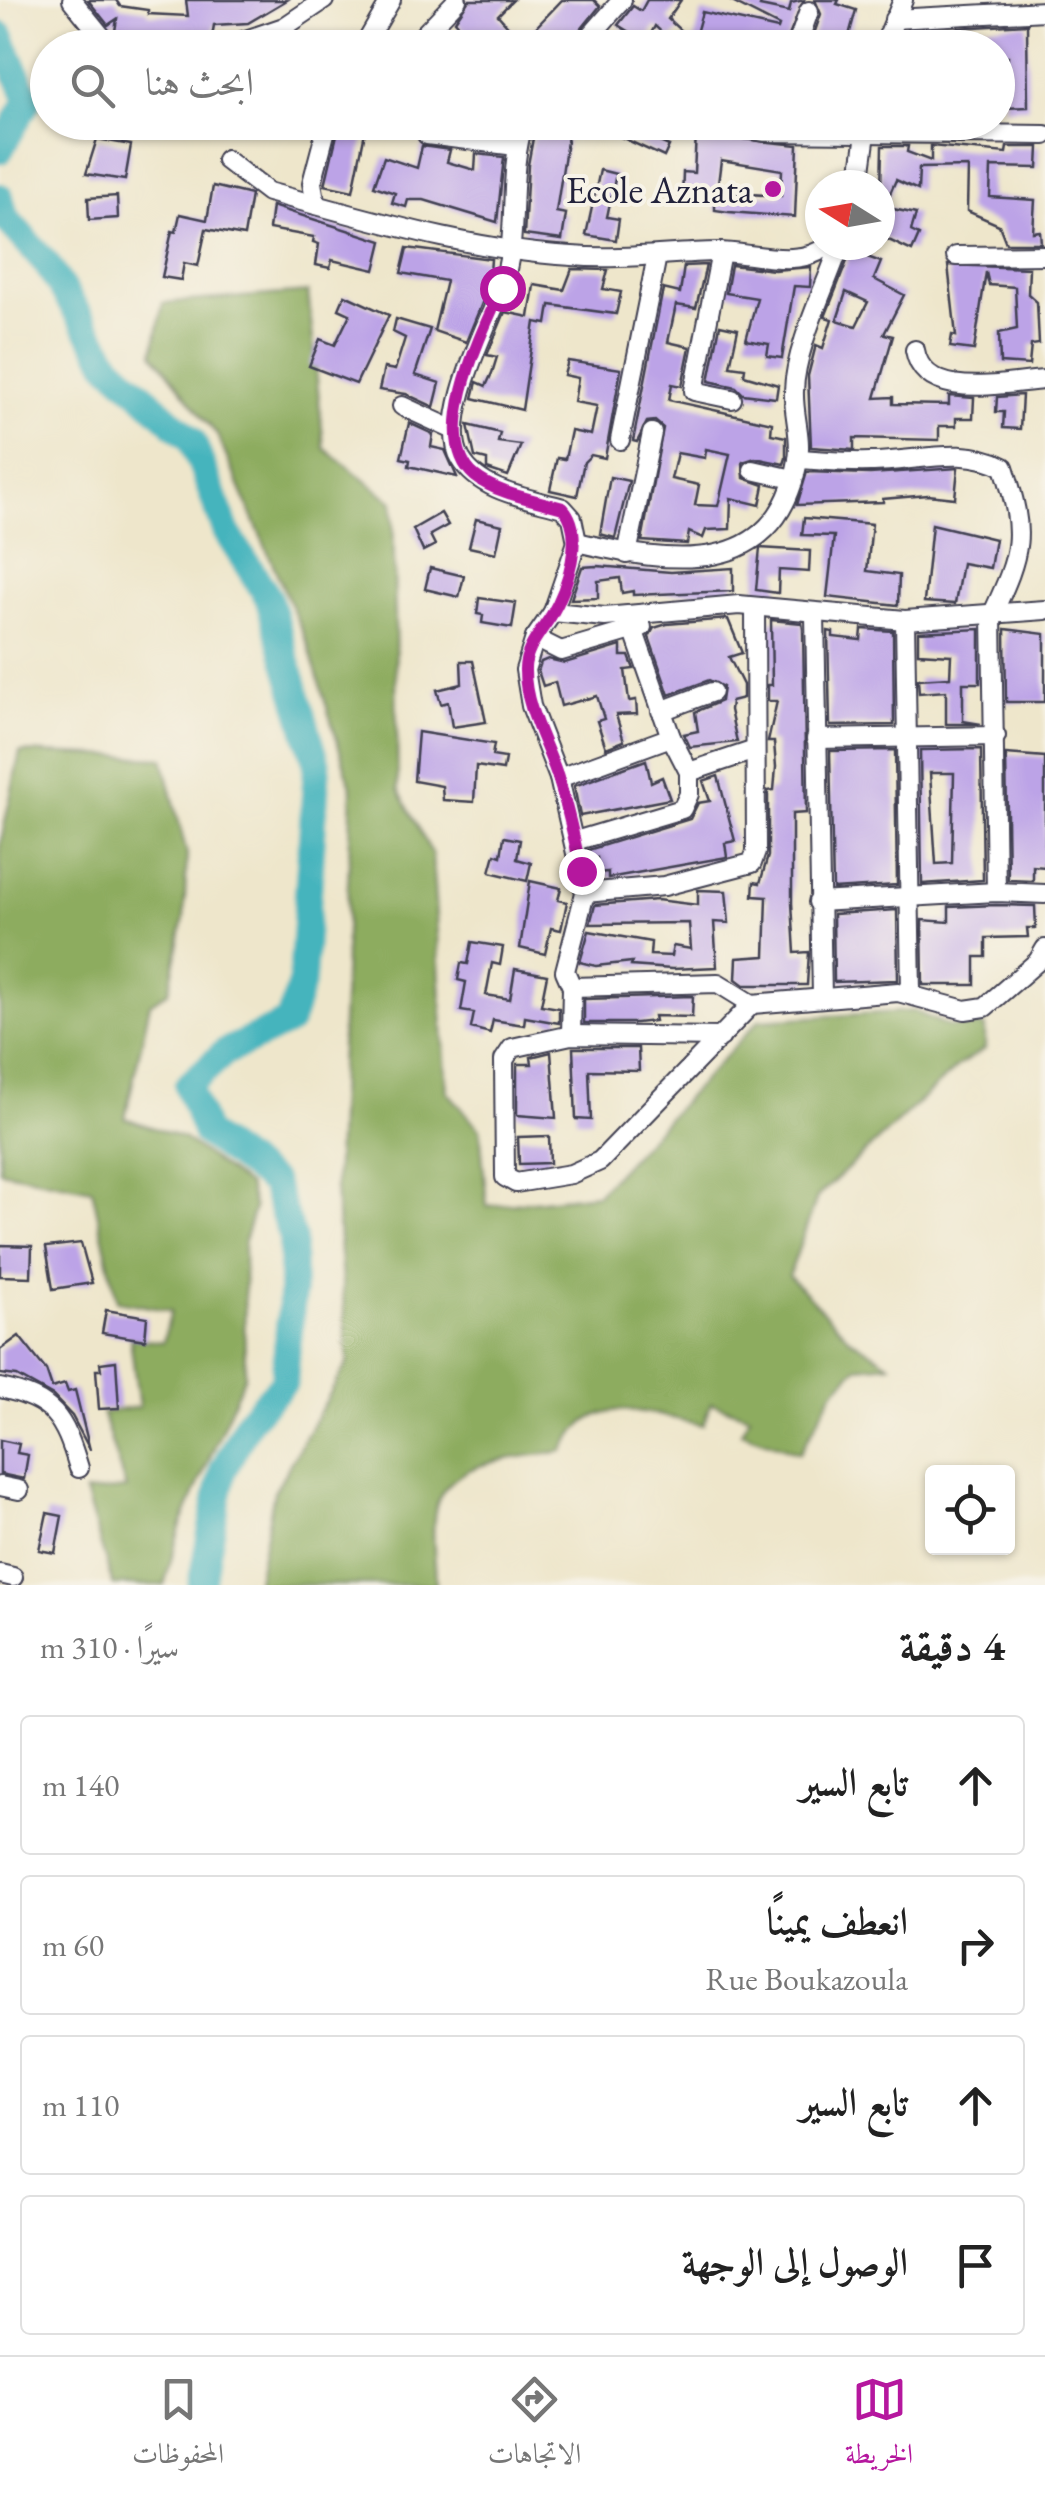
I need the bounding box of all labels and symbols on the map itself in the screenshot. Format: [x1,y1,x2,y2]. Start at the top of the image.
place label: Ecole Aznata [566,165,754,214]
north arrow [805,170,895,260]
marker: Ecole Aznata [762,178,784,200]
route start [480,266,526,312]
route end [559,849,605,895]

